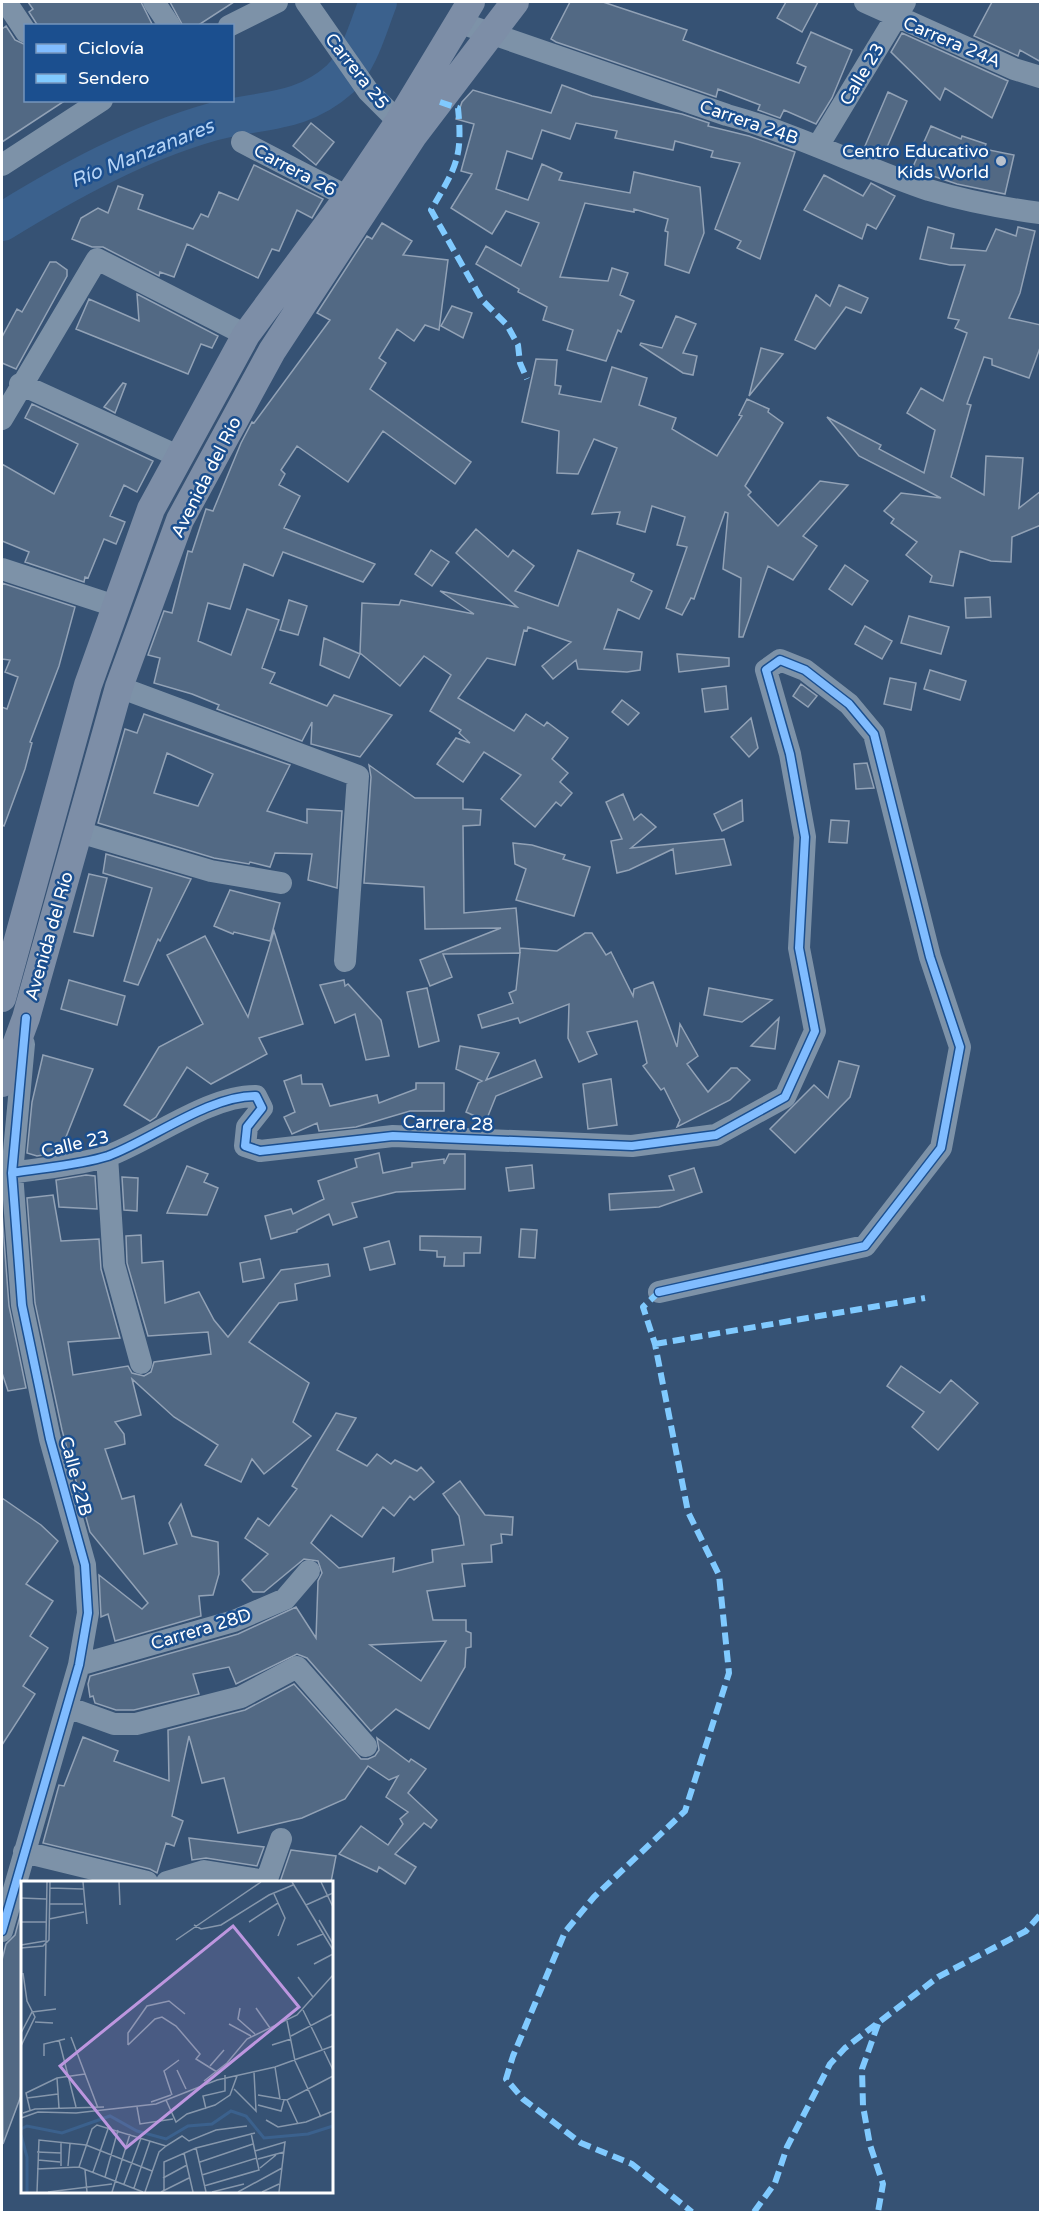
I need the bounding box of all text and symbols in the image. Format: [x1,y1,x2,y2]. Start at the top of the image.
street label: Carrera 24A [900,12,1004,72]
legend [24,24,234,102]
street label: Carrera 25 [320,29,394,113]
text: Ciclovía [78,37,144,59]
street label: Calle 23 [835,39,889,109]
text: Sendero [78,67,149,89]
street label: Carrera 24B [697,95,801,149]
water label: Río Manzanares [67,114,219,194]
street label: Carrera 26 [250,139,340,201]
place label: Centro Educativo Kids World [842,140,989,183]
marker: Centro Educativo Kids World [994,154,1008,168]
street label: Avenida del Río [166,413,246,541]
street label: Avenida del Río [20,869,78,1003]
street label: Carrera 28 [402,1110,494,1136]
street label: Calle 23 [39,1126,111,1162]
street label: Calle 22B [55,1434,97,1518]
street label: Carrera 28D [148,1603,254,1655]
inset map [21,1881,333,2193]

